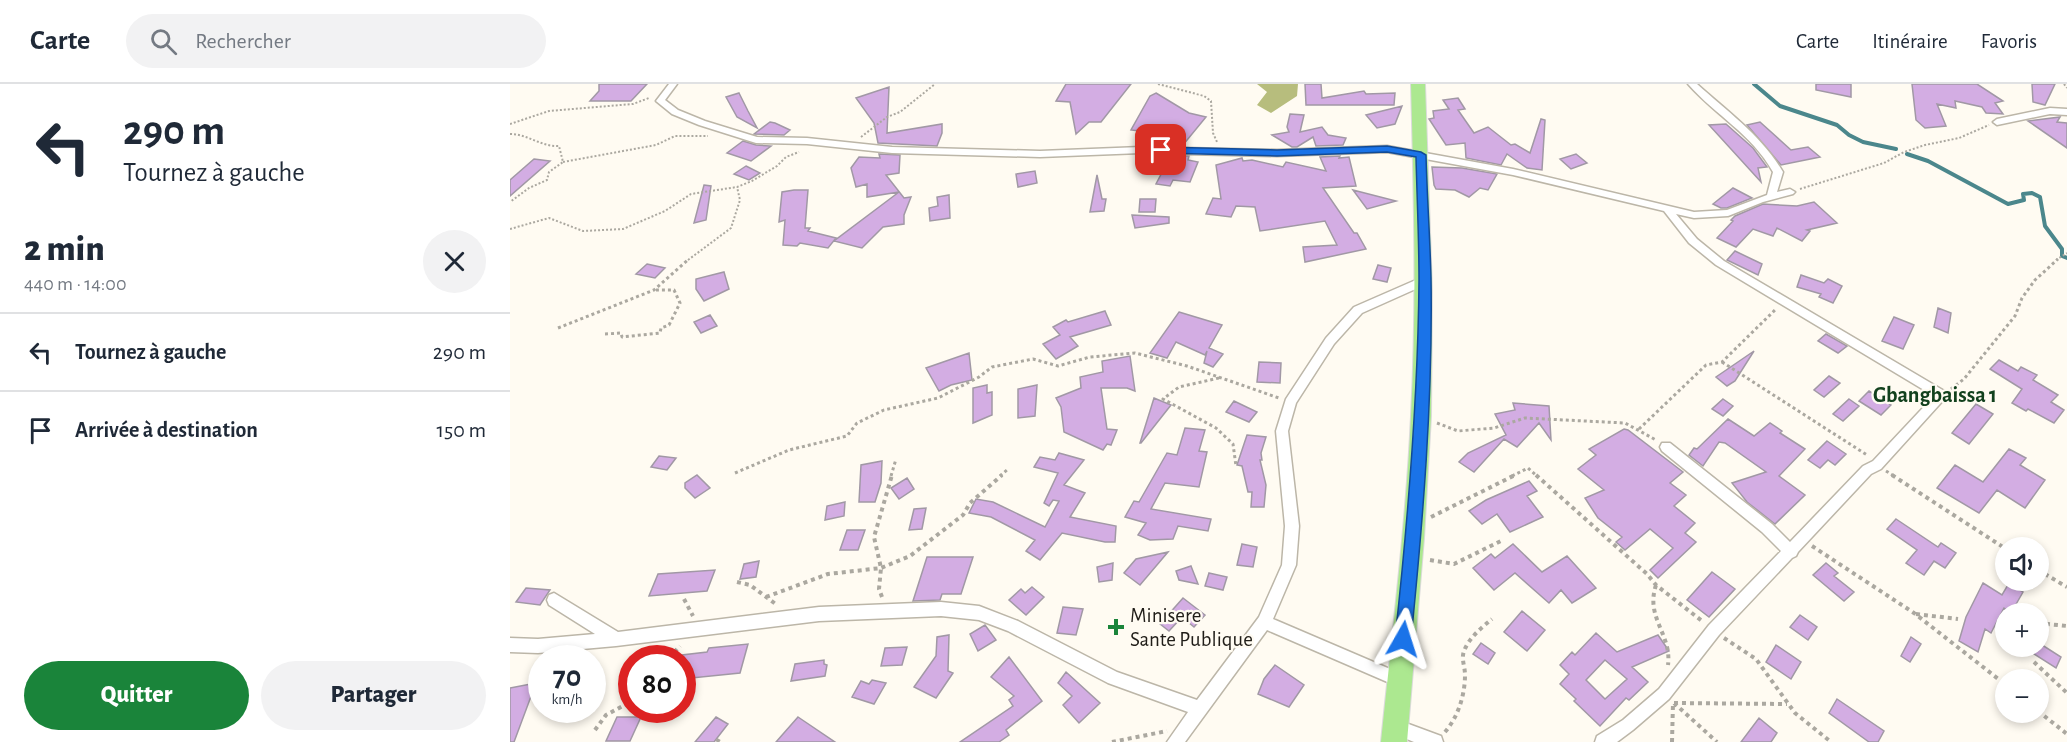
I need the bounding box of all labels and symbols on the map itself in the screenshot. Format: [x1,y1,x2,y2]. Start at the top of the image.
pin [1135,124,1186,175]
district label: Gbangbaissa 1 [1873,384,1997,406]
place label: Minisere Sante Publique [1130,605,1253,650]
position arrow [1371,607,1435,671]
marker: Minisere Sante Publique [1107,618,1125,636]
speed limit sign: 80 [618,645,696,723]

